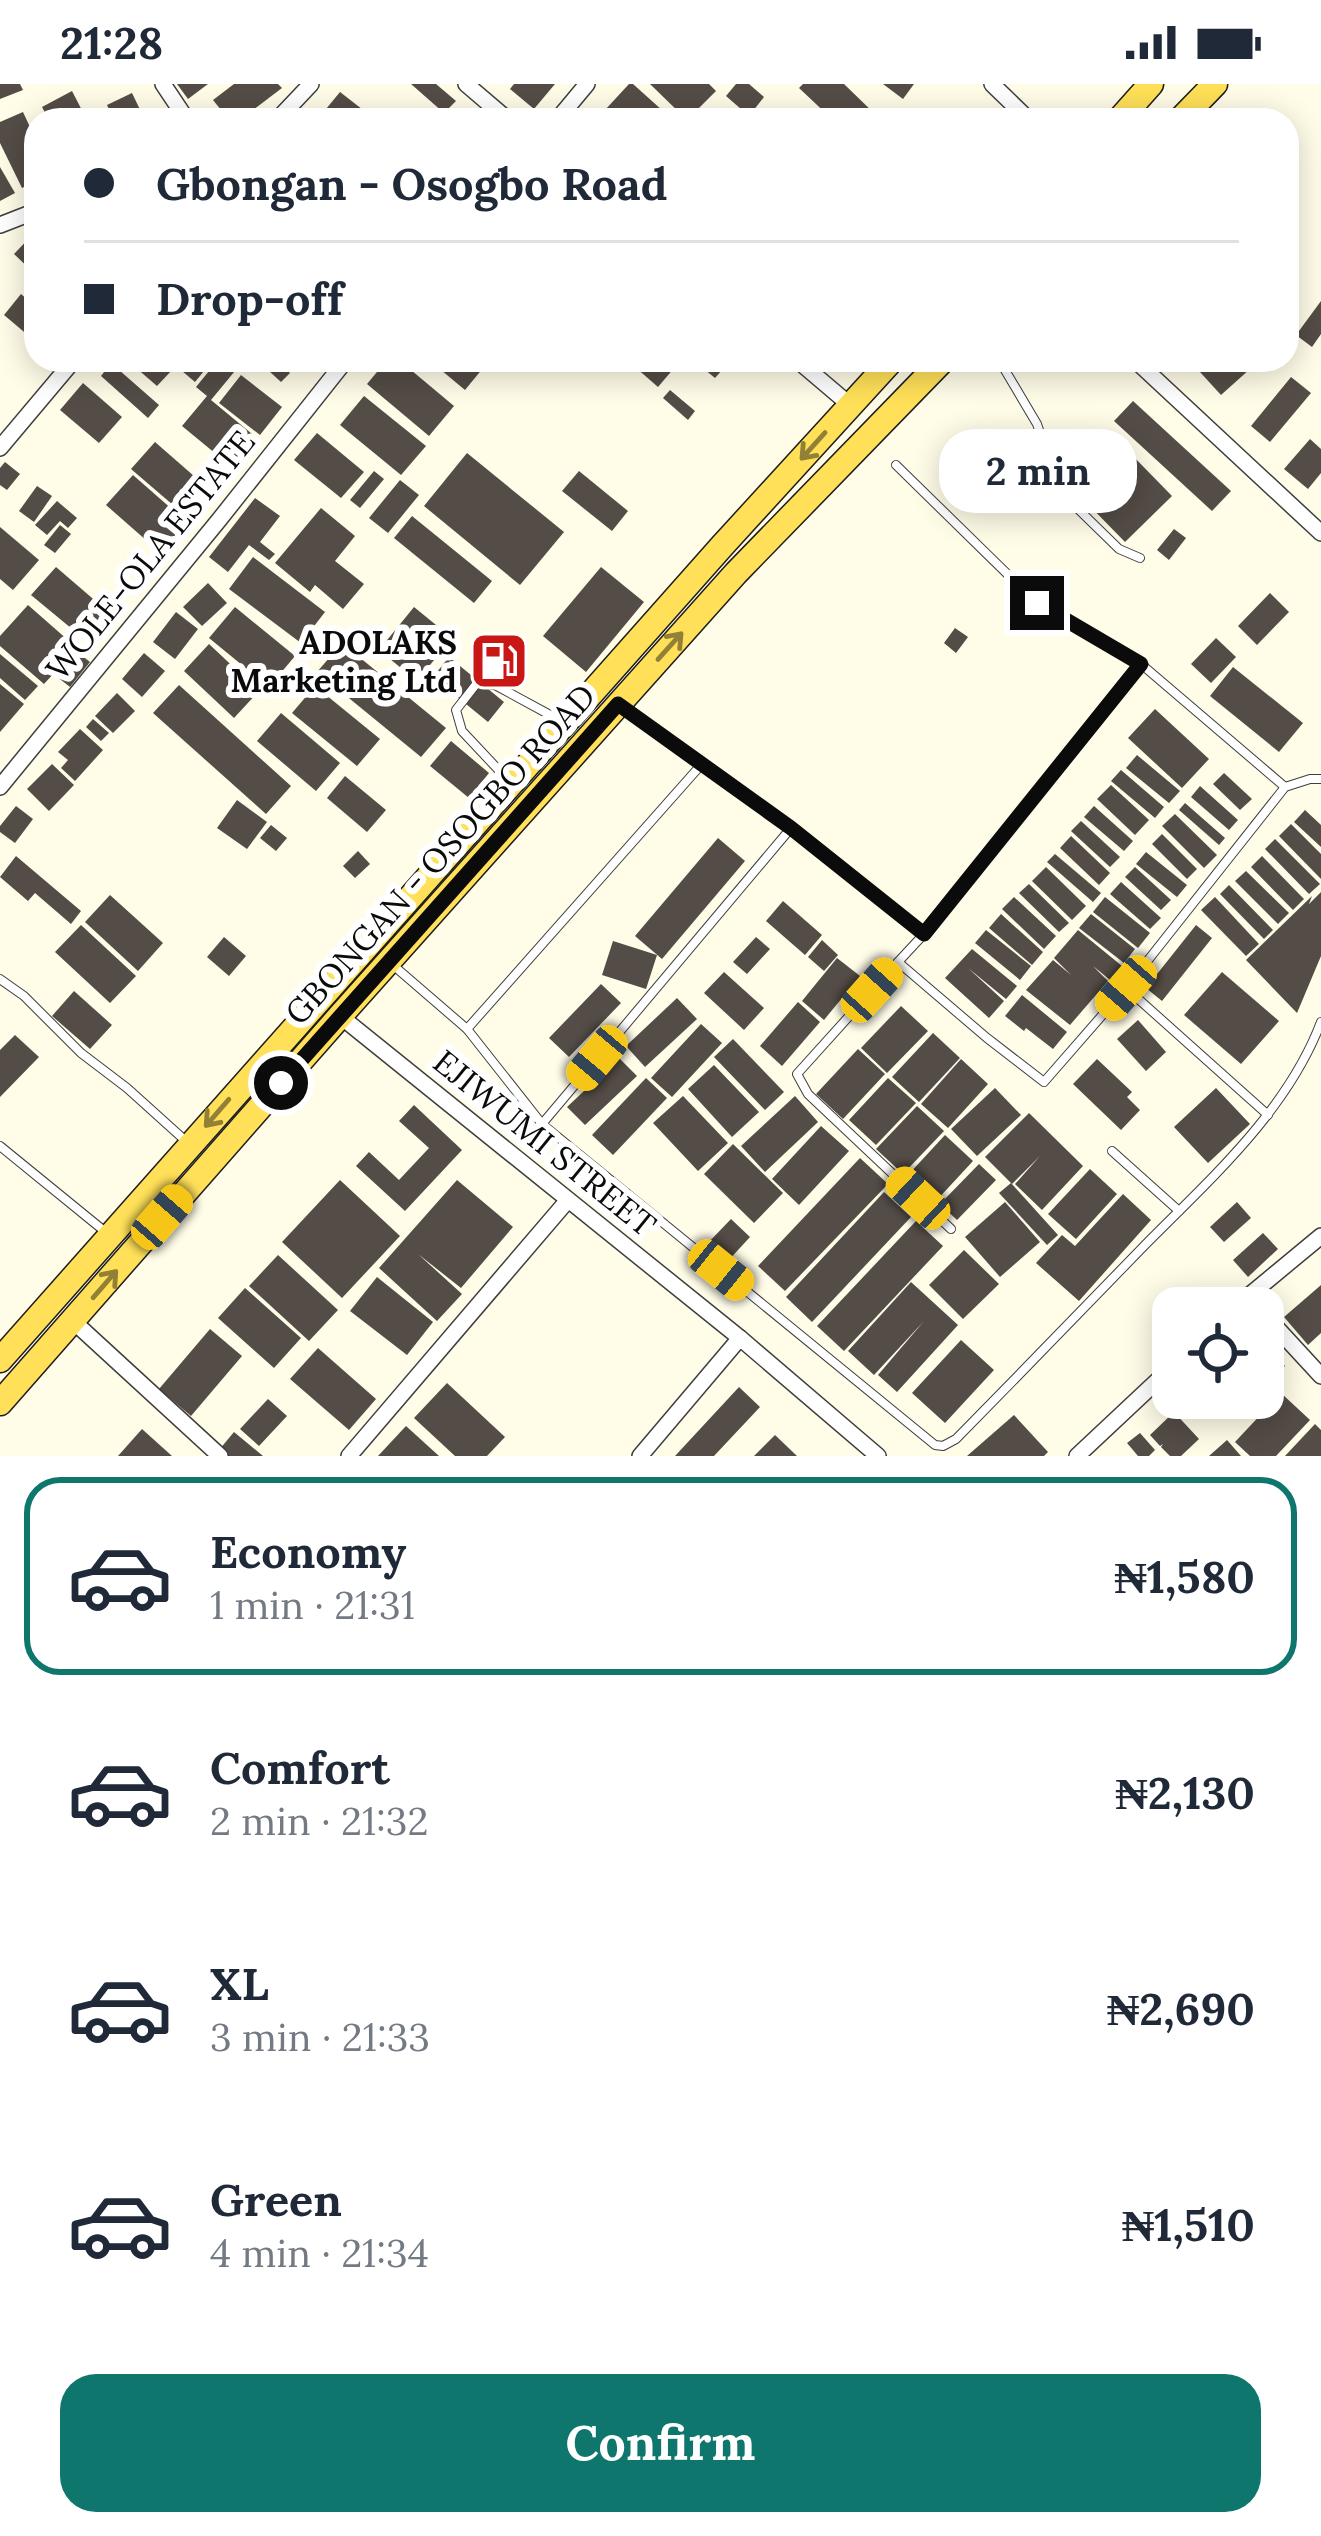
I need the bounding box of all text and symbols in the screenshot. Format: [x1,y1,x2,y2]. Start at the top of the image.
text: 21:28 [60,14,163,71]
text: Gbongan - Osogbo Road [156,155,667,212]
text: Drop-off [156,270,343,327]
street label: WOLE-OLA ESTATE [36,422,264,688]
callout: 2 min [938,429,1136,513]
one-way arrow [800,430,827,460]
text: 2 min [986,446,1090,496]
route end [1010,576,1064,630]
place label: ADOLAKS Marketing Ltd [230,621,457,701]
fuel station icon: ADOLAKS Marketing Ltd [468,630,530,692]
one-way arrow [656,632,683,662]
street label: GBONGAN - OSOGBO ROAD [276,675,604,1033]
car [1089,949,1163,1027]
car [835,951,909,1029]
car [560,1019,634,1097]
street label: EJIWUMI STREET [425,1040,665,1246]
route start [254,1056,308,1110]
one-way arrow [204,1097,232,1127]
car [879,1160,957,1236]
car [125,1178,199,1256]
car [682,1233,760,1307]
one-way arrow [90,1269,118,1300]
map controls [1152,1287,1284,1419]
button: locate [1152,1287,1284,1419]
icon: car [66,1522,174,1630]
text: Economy [210,1523,406,1580]
text: ₦1,580 [1114,1548,1255,1605]
text: 1 min · 21:31 [210,1580,415,1630]
icon: car [66,1738,174,1846]
text: Comfort [210,1739,390,1796]
text: ₦2,130 [1115,1764,1255,1821]
text: 2 min · 21:32 [210,1796,429,1846]
icon: car [66,1954,174,2062]
text: XL [210,1955,269,2012]
text: ₦2,690 [1107,1980,1255,2037]
text: 3 min · 21:33 [210,2012,430,2062]
icon: car [66,2170,174,2278]
text: Green [210,2171,342,2228]
text: ₦1,510 [1122,2196,1255,2253]
text: 4 min · 21:34 [210,2228,429,2278]
button: Confirm [60,2374,1261,2512]

